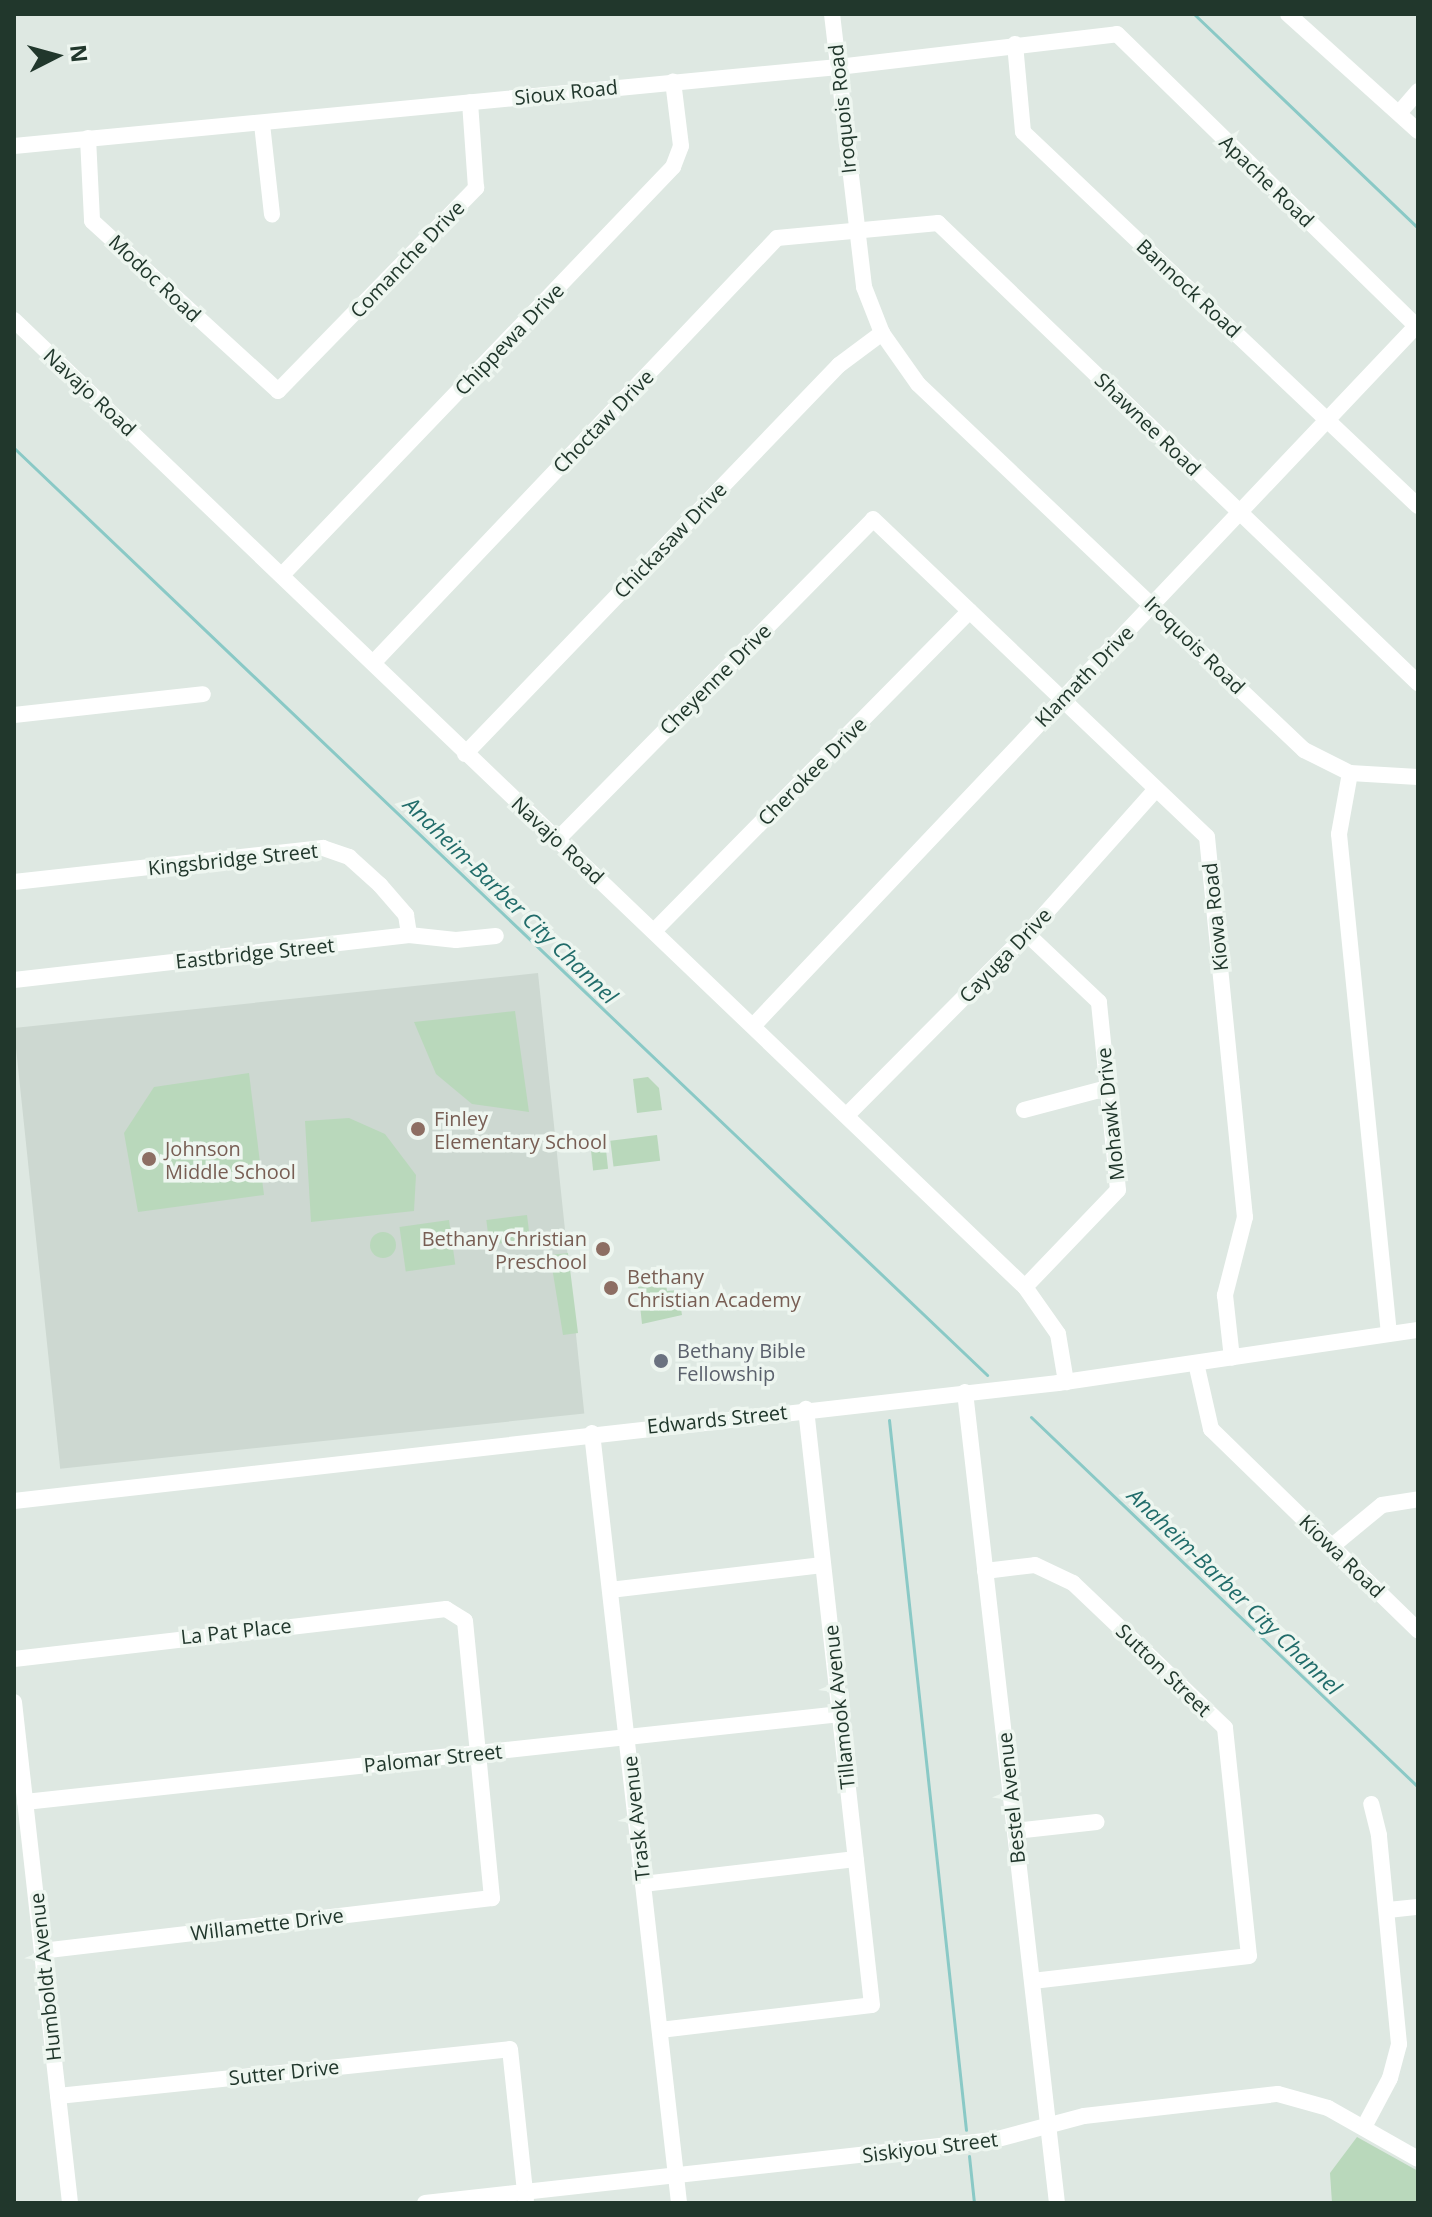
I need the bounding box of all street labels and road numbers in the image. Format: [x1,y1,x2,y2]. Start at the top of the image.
street label: Iroquois Road [823,43,861,175]
street label: Sioux Road [513,75,619,109]
street label: Apache Road [1215,130,1319,232]
street label: Comanche Drive [345,195,469,323]
street label: Modoc Road [104,229,206,327]
street label: Bannock Road [1132,234,1246,342]
street label: Chippewa Drive [450,278,568,400]
street label: Navajo Road [39,343,141,441]
street label: Choctaw Drive [548,364,658,478]
street label: Shawnee Road [1090,368,1206,480]
street label: Chickasaw Drive [609,477,731,603]
street label: Iroquois Road [1140,591,1250,699]
street label: Cheyenne Drive [654,618,776,740]
street label: Klamath Drive [1030,620,1138,732]
street label: Cherokee Drive [753,712,871,830]
street label: Navajo Road [507,791,609,889]
street label: Kingsbridge Street [147,838,319,880]
street label: Kiowa Road [1197,862,1233,972]
street label: Cayuga Drive [954,903,1056,1007]
street label: Eastbridge Street [174,933,336,973]
street label: Mohawk Drive [1091,1046,1129,1182]
street label: Edwards Street [646,1400,788,1438]
street label: Kiowa Road [1295,1510,1389,1602]
street label: La Pat Place [179,1613,293,1649]
street label: Sutton Street [1111,1619,1217,1721]
street label: Tillamook Avenue [818,1624,860,1790]
street label: Bestel Avenue [992,1731,1030,1865]
street label: Palomar Street [363,1739,503,1777]
street label: Trask Avenue [618,1755,654,1881]
street label: Humboldt Avenue [24,1892,66,2062]
street label: Willamette Drive [189,1903,345,1945]
street label: Sutter Drive [228,2054,340,2090]
street label: Siskiyou Street [861,2127,999,2167]

